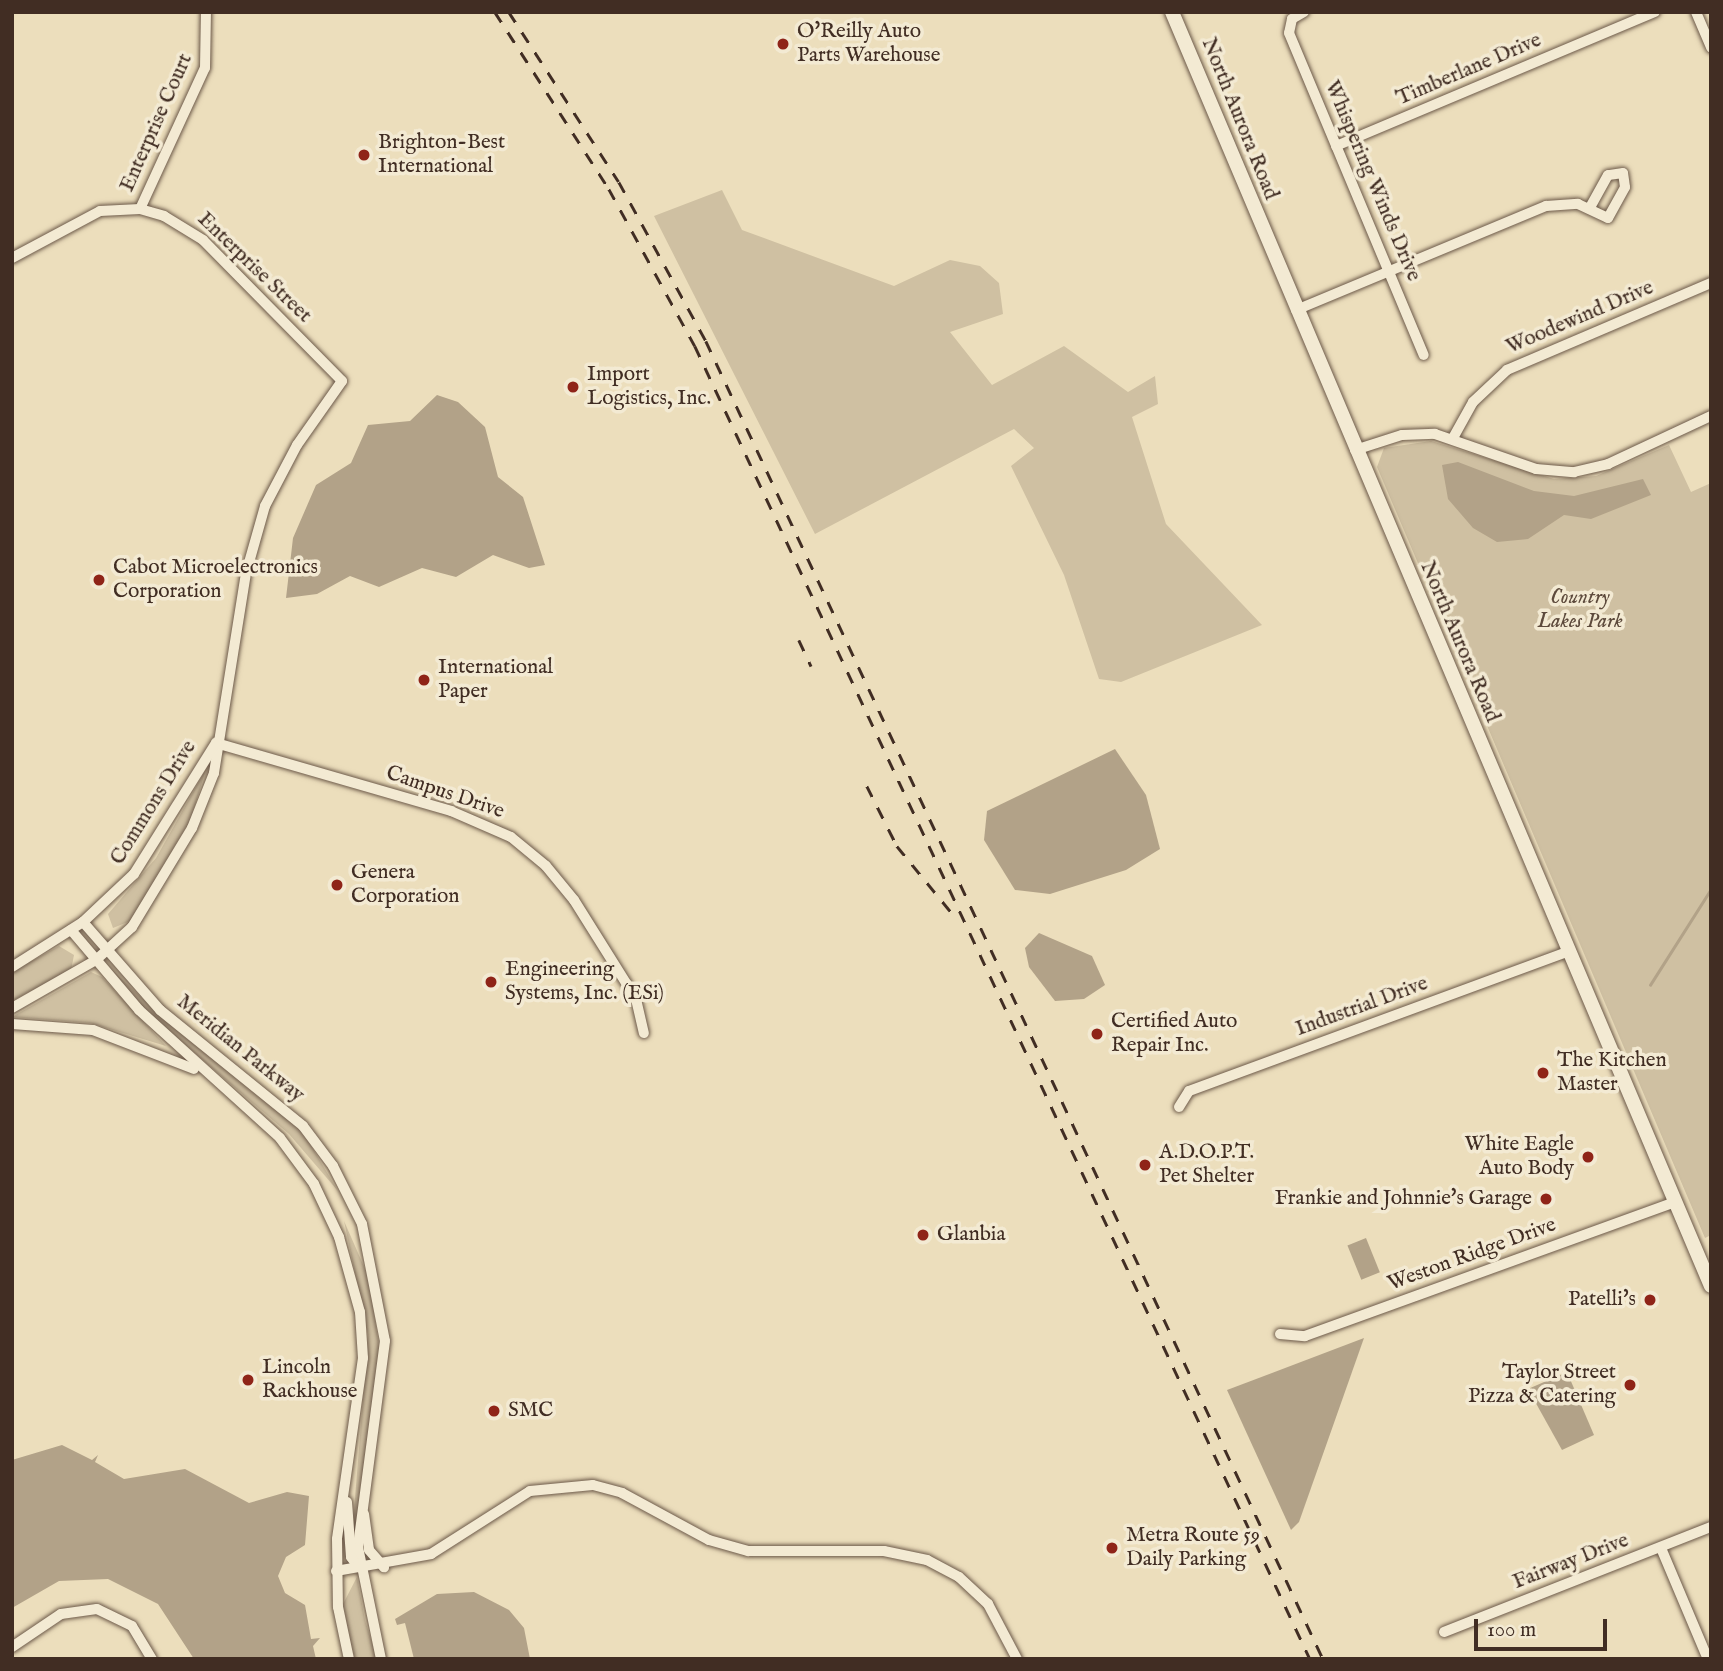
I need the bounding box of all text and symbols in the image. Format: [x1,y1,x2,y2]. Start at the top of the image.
place label: O'Reilly Auto Parts Warehouse [797,19,940,69]
street label: Timberlane Drive [1393,28,1545,112]
street label: North Aurora Road [1195,34,1283,204]
marker: O'Reilly Auto Parts Warehouse [775,36,791,52]
street label: Enterprise Court [115,50,199,196]
street label: Whispering Winds Drive [1318,77,1426,285]
place label: Brighton-Best International [378,130,505,180]
marker: Brighton-Best International [356,147,372,163]
street label: Enterprise Street [192,207,316,329]
street label: Woodewind Drive [1503,276,1657,360]
place label: Import Logistics, Inc. [587,362,711,412]
marker: Import Logistics, Inc. [565,379,581,395]
place label: Cabot Microelectronics Corporation [113,555,318,605]
street label: North Aurora Road [1414,558,1504,726]
marker: Cabot Microelectronics Corporation [91,572,107,588]
park label: Country Lakes Park [1537,585,1623,635]
place label: International Paper [438,655,553,705]
marker: International Paper [416,672,432,688]
street label: Commons Drive [106,736,202,870]
street label: Campus Drive [383,761,507,825]
place label: Genera Corporation [351,860,460,910]
marker: Genera Corporation [329,877,345,893]
place label: Engineering Systems, Inc. (ESi) [505,957,664,1007]
street label: Industrial Drive [1293,971,1431,1043]
marker: Engineering Systems, Inc. (ESi) [483,974,499,990]
street label: Meridian Parkway [171,990,309,1108]
place label: Certified Auto Repair Inc. [1111,1009,1237,1059]
marker: Certified Auto Repair Inc. [1089,1026,1105,1042]
place label: The Kitchen Master [1557,1048,1667,1098]
marker: The Kitchen Master [1535,1065,1551,1081]
place label: White Eagle Auto Body [1465,1132,1574,1182]
place label: A.D.O.P.T. Pet Shelter [1159,1140,1254,1190]
marker: White Eagle Auto Body [1580,1149,1596,1165]
marker: A.D.O.P.T. Pet Shelter [1137,1157,1153,1173]
place label: Frankie and Johnnie's Garage [1275,1186,1532,1212]
marker: Frankie and Johnnie's Garage [1538,1191,1554,1207]
street label: Weston Ridge Drive [1384,1213,1560,1297]
place label: Glanbia [937,1222,1005,1248]
marker: Glanbia [915,1227,931,1243]
place label: Patelli's [1568,1287,1636,1313]
marker: Patelli's [1642,1292,1658,1308]
place label: Lincoln Rackhouse [262,1355,357,1405]
place label: Taylor Street Pizza & Catering [1468,1360,1616,1410]
marker: Lincoln Rackhouse [240,1372,256,1388]
marker: Taylor Street Pizza & Catering [1622,1377,1638,1393]
place label: SMC [508,1398,553,1424]
marker: SMC [486,1403,502,1419]
place label: Metra Route 59 Daily Parking [1126,1523,1260,1573]
street label: Fairway Drive [1510,1528,1632,1596]
marker: Metra Route 59 Daily Parking [1104,1540,1120,1556]
scale bar [1478,1604,1611,1648]
text: 100 m [1487,1617,1536,1644]

